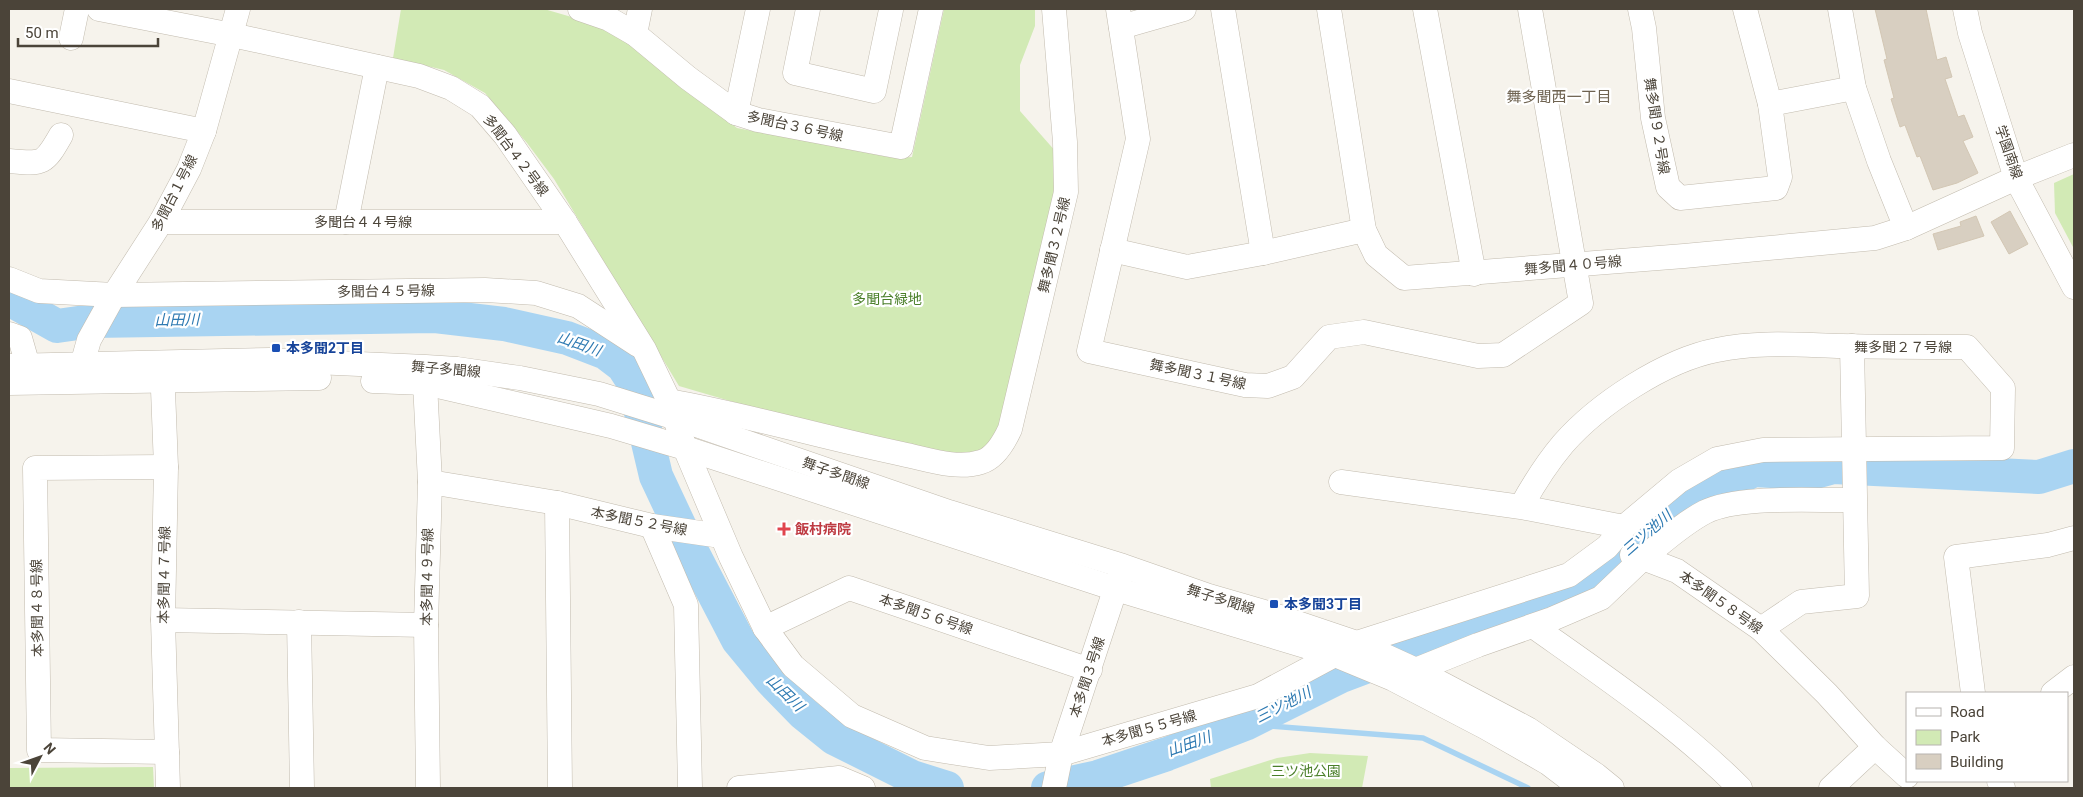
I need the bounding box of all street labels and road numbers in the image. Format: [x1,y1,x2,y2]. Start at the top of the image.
street label: 舞多聞９２号線 [1641,76,1673,176]
street label: 多聞台３６号線 [745,108,845,144]
street label: 多聞台４２号線 [480,111,552,199]
street label: 学園南線 [1992,123,2026,181]
street label: 多聞台１号線 [148,152,200,234]
street label: 舞多聞３２号線 [1035,195,1073,295]
street label: 多聞台４４号線 [314,214,412,230]
street label: 舞多聞４０号線 [1523,253,1623,277]
street label: 多聞台４５号線 [337,282,435,300]
street label: 舞多聞２７号線 [1854,339,1952,355]
street label: 舞多聞３１号線 [1148,356,1248,392]
street label: 舞子多聞線 [410,358,482,380]
street label: 舞子多聞線 [800,454,872,492]
street label: 本多聞５２号線 [589,504,689,538]
street label: 本多聞４７号線 [155,526,173,624]
street label: 本多聞４９号線 [418,528,436,626]
street label: 本多聞４８号線 [28,559,46,657]
street label: 本多聞５８号線 [1676,567,1766,637]
street label: 舞子多聞線 [1185,581,1257,617]
street label: 本多聞５６号線 [877,590,975,638]
street label: 本多聞３号線 [1066,635,1108,719]
street label: 本多聞５５号線 [1100,707,1198,749]

